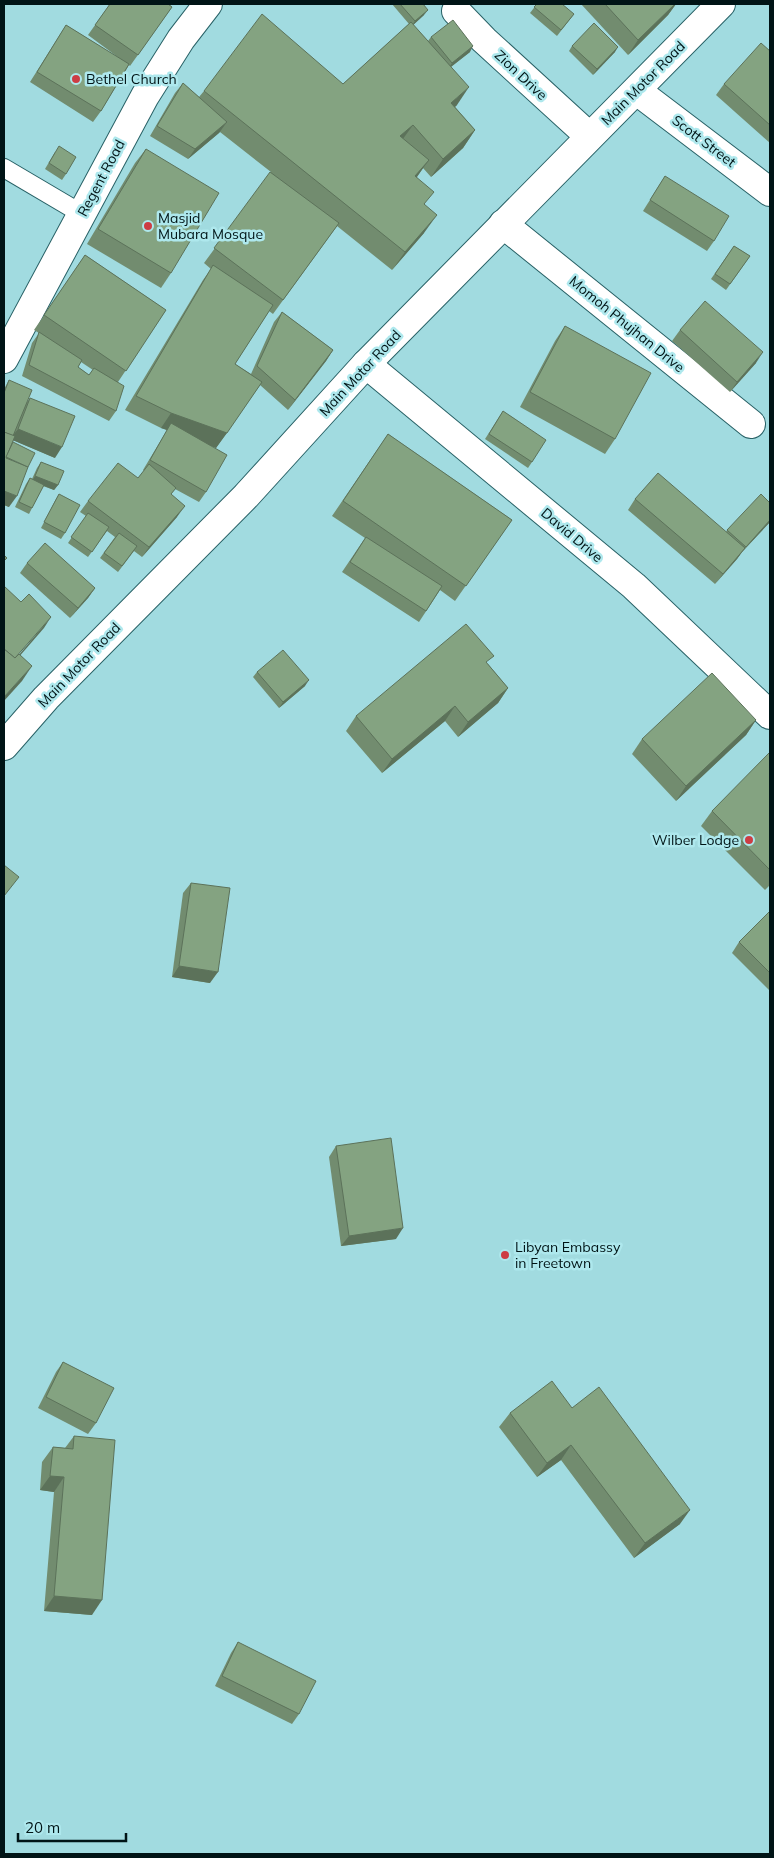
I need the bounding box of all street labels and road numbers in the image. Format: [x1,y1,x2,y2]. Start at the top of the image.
street label: Main Motor Road [597,37,689,129]
street label: Zion Drive [491,46,551,104]
street label: Scott Street [668,111,740,171]
street label: Regent Road [73,137,129,219]
street label: Momoh Phujhan Drive [566,272,688,376]
street label: Main Motor Road [315,326,405,420]
street label: David Drive [537,504,607,566]
street label: Main Motor Road [34,619,124,711]

